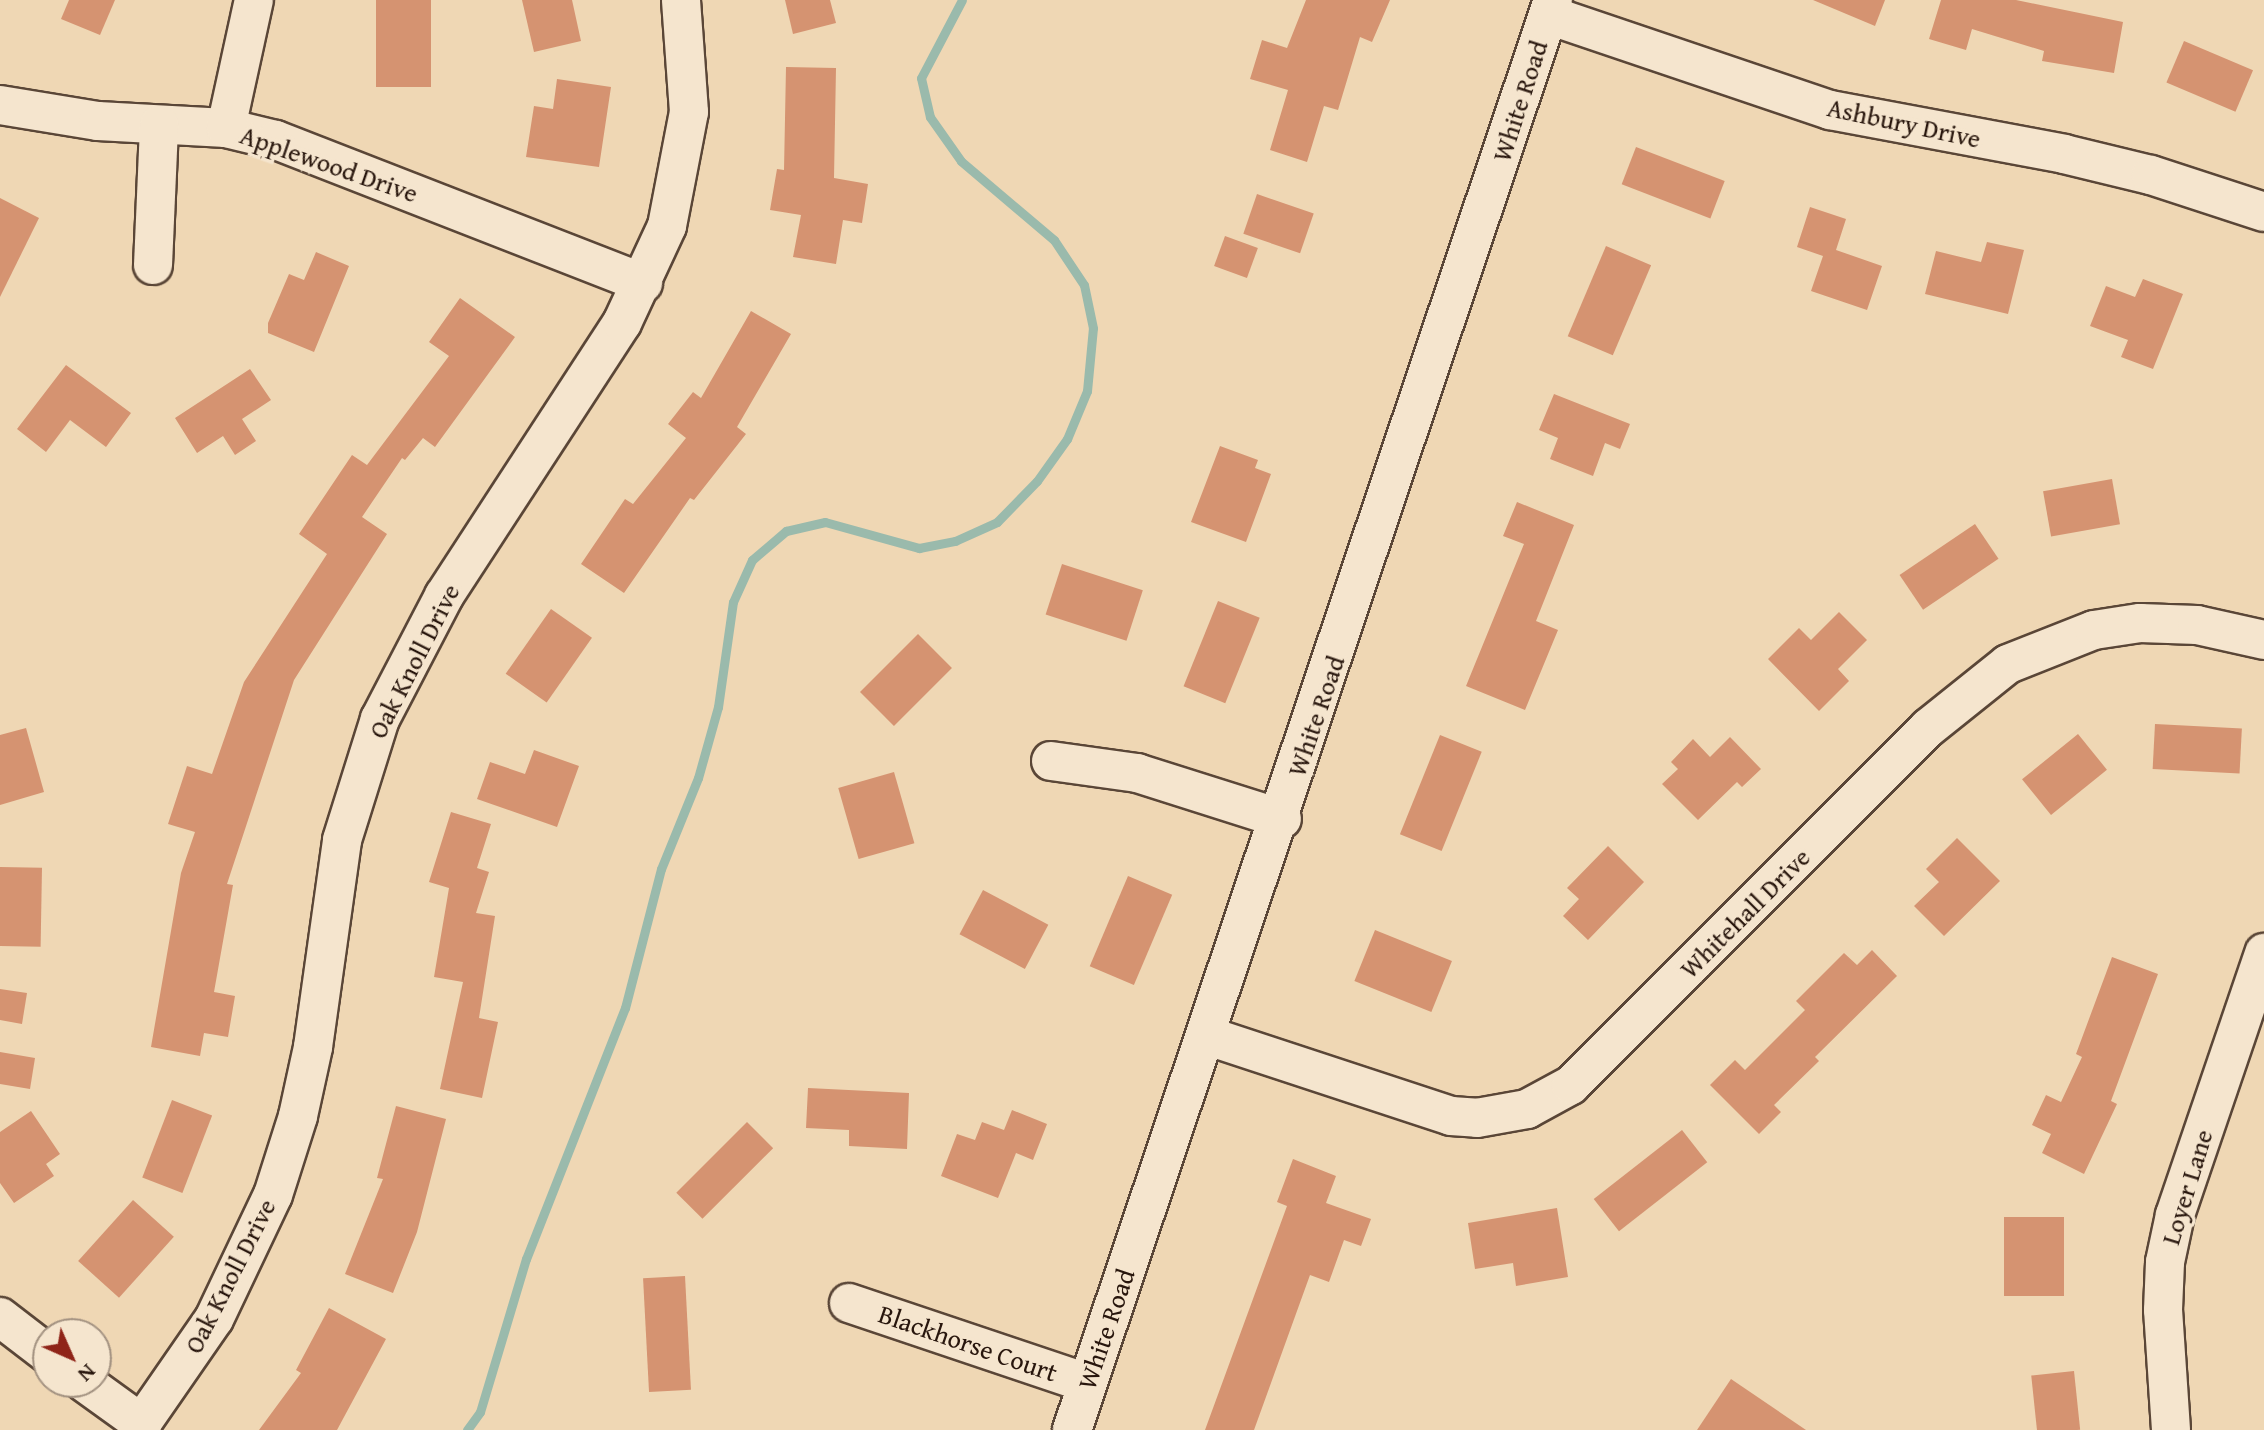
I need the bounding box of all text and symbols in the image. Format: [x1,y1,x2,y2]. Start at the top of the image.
street label: White Road [1486,36,1554,166]
street label: Ashbury Drive [1824,92,1984,154]
street label: Applewood Drive [236,119,422,209]
street label: Oak Knoll Drive [362,579,466,743]
street label: White Road [1281,652,1351,780]
street label: Whitehall Drive [1674,842,1816,984]
street label: Loyer Lane [2155,1126,2219,1248]
street label: Oak Knoll Drive [178,1194,282,1358]
street label: White Road [1071,1265,1141,1393]
street label: Blackhorse Court [875,1298,1061,1388]
north arrow [32,1318,112,1398]
text: N [71,1357,104,1390]

